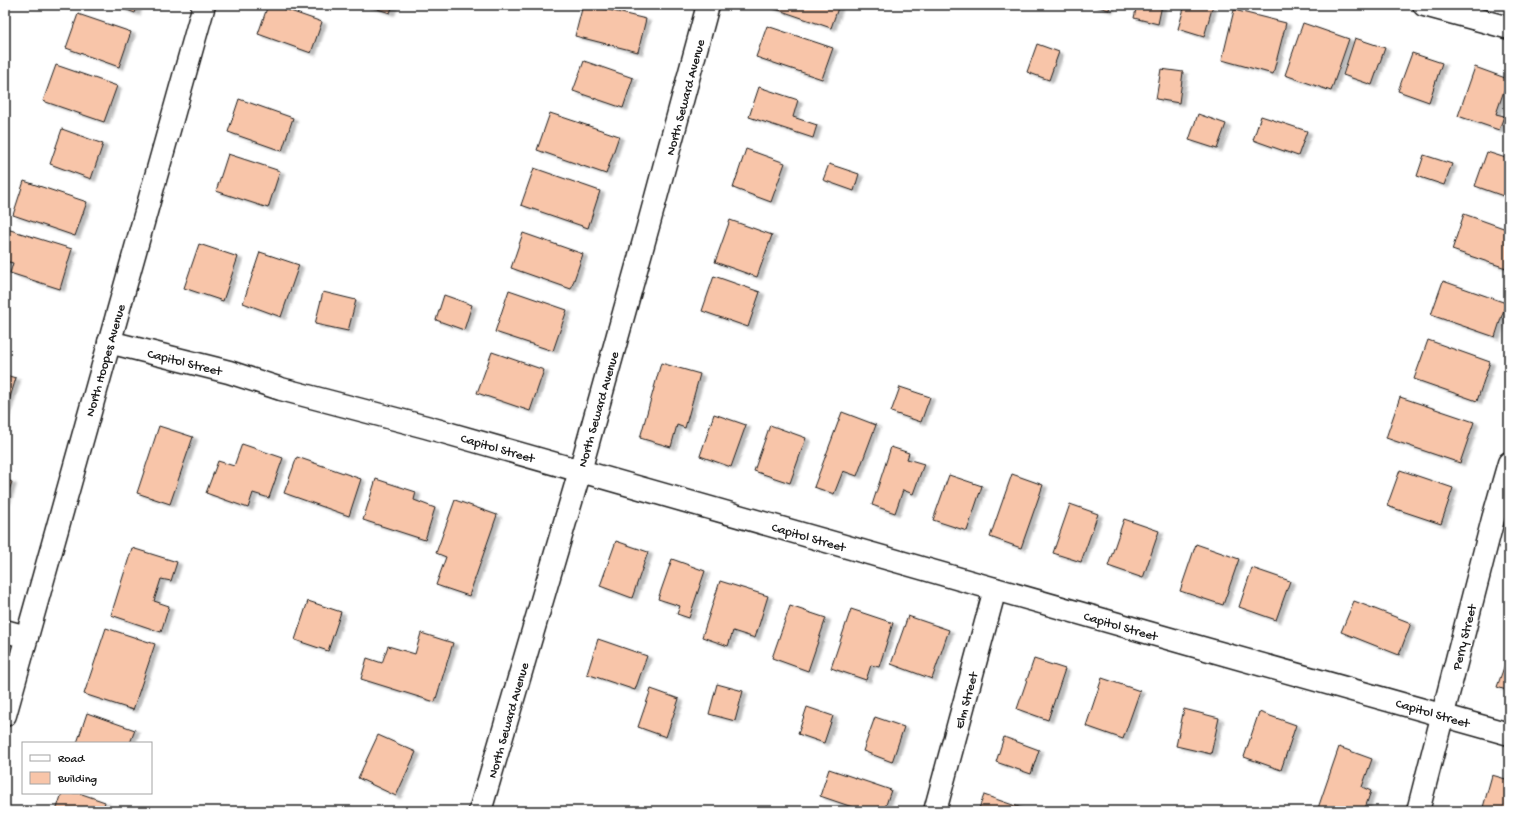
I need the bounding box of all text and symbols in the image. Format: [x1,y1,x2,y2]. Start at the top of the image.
street label: North Seward Avenue [664,38,709,157]
street label: North Hoopes Avenue [83,302,130,419]
street label: Capitol Street [146,347,225,380]
street label: North Seward Avenue [576,350,623,469]
street label: Capitol Street [459,432,538,468]
street label: Capitol Street [770,521,849,557]
street label: Perry Street [1450,602,1481,673]
street label: Capitol Street [1082,610,1161,646]
street label: North Seward Avenue [486,661,533,780]
street label: Elm Street [953,669,983,731]
street label: Capitol Street [1394,697,1473,733]
legend [22,742,152,794]
text: Road [58,753,85,767]
text: Building [57,773,97,787]

